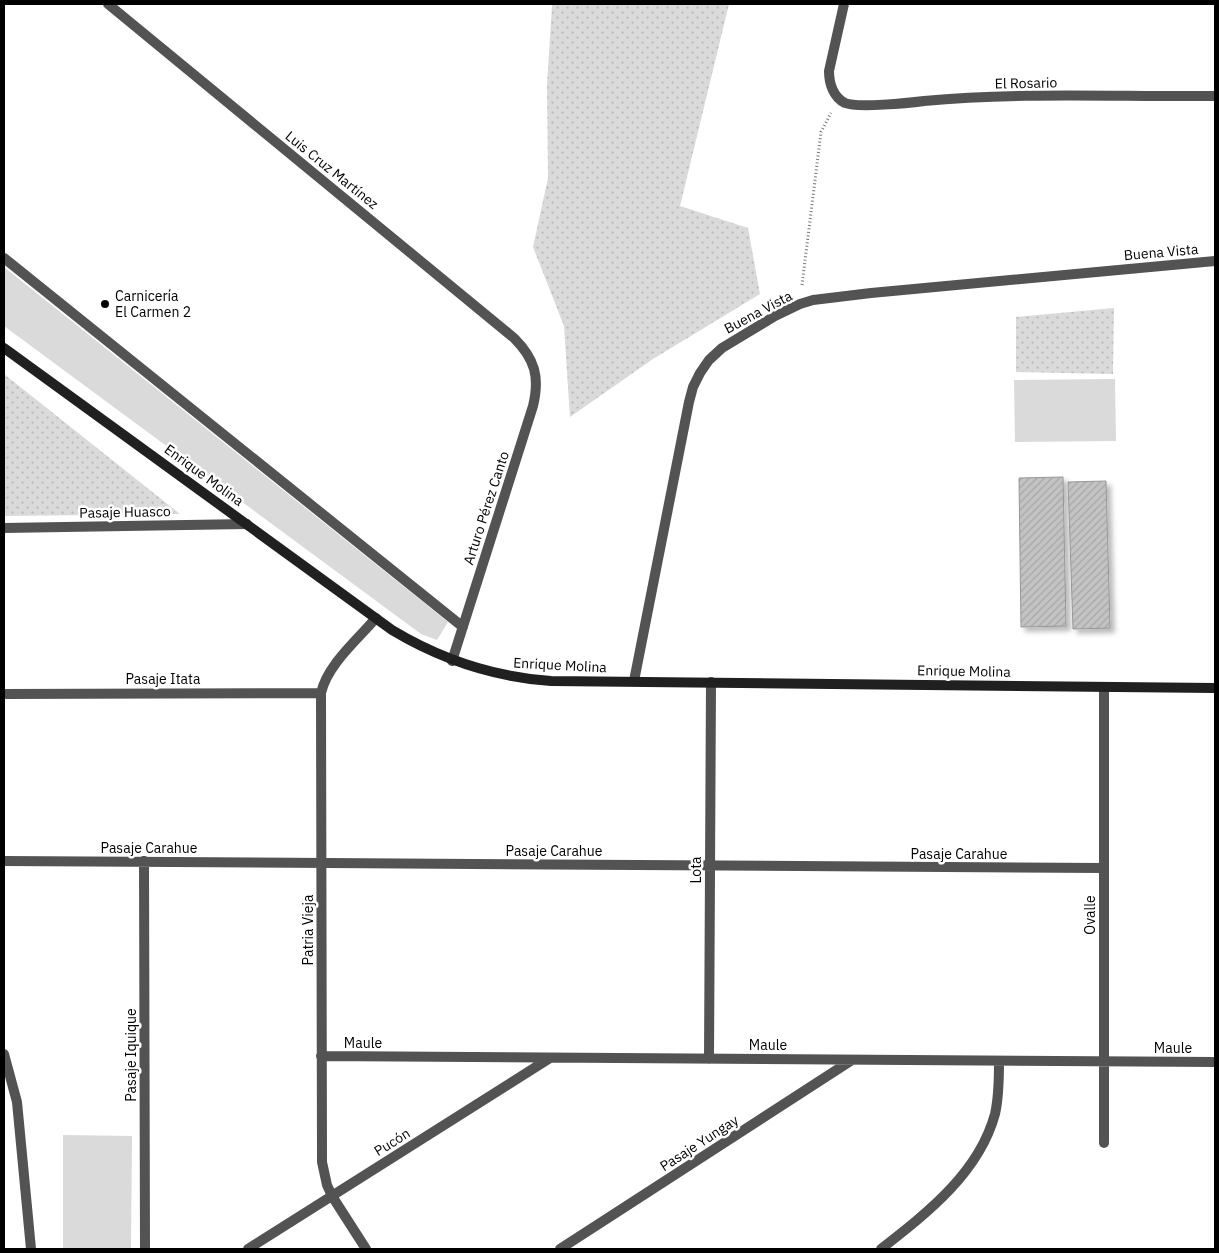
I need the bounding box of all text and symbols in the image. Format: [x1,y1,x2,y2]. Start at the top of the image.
street label: El Rosario [995,73,1058,93]
street label: Luis Cruz Martínez [282,127,383,213]
street label: Buena Vista [1123,240,1199,264]
street label: Buena Vista [721,286,796,337]
place label: Carnicería El Carmen 2 [115,287,191,321]
marker: Carnicería El Carmen 2 [99,298,111,310]
street label: Enrique Molina [161,440,248,510]
street label: Arturo Pérez Canto [459,449,513,567]
street label: Pasaje Huasco [79,502,171,522]
street label: Enrique Molina [513,654,608,676]
street label: Enrique Molina [917,661,1012,681]
street label: Pasaje Itata [126,670,201,688]
street label: Pasaje Carahue [101,839,198,857]
street label: Pasaje Carahue [506,842,603,860]
street label: Pasaje Carahue [911,845,1008,863]
street label: Lota [687,856,705,884]
street label: Patria Vieja [299,894,317,965]
street label: Ovalle [1081,895,1099,935]
street label: Pasaje Iquique [122,1008,140,1102]
street label: Maule [344,1034,382,1052]
street label: Maule [749,1036,787,1054]
street label: Maule [1154,1039,1192,1057]
street label: Pasaje Yungay [656,1111,742,1175]
street label: Pucón [371,1124,413,1160]

